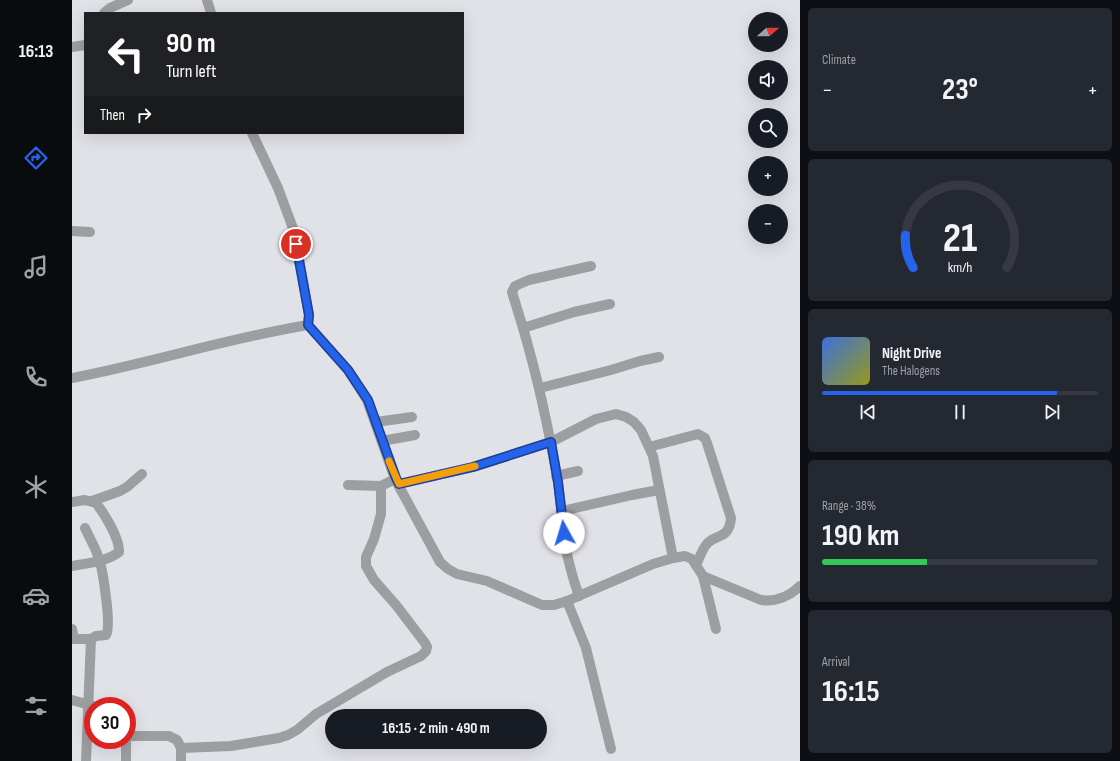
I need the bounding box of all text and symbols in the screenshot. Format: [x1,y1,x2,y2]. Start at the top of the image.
north arrow [748,12,788,52]
map controls [748,12,788,244]
text: 90 m [166,27,216,60]
icon: left [100,28,152,80]
text: 16:13 [19,41,53,62]
text: Climate [822,52,856,68]
button: sound [748,60,788,100]
text: Turn left [166,61,217,82]
text: 23° [942,72,978,108]
text: − [822,77,833,104]
text: + [1087,77,1098,104]
icon: right [133,104,155,126]
text: Then [100,106,125,125]
button: search [748,108,788,148]
icon: directions [22,144,50,172]
button: + [748,156,788,196]
button: − [748,204,788,244]
text: 21 [943,214,977,263]
pin [279,227,313,261]
icon: arrive [285,233,307,255]
icon: music [22,253,50,281]
text: km/h [948,258,972,275]
text: Night Drive [882,344,941,363]
icon: phone [22,363,50,391]
text: The Halogens [882,363,940,379]
icon: previous [857,401,879,423]
icon: pause [949,401,971,423]
icon: next [1041,401,1063,423]
icon: climate [22,473,50,501]
text: Range · 38% [822,498,876,514]
position arrow [543,512,585,554]
text: 190 km [822,518,900,554]
icon: car [22,582,50,610]
text: Arrival [822,654,850,670]
text: 16:15 [822,674,880,710]
icon: filters [22,692,50,720]
speed limit sign: 30 [84,697,136,749]
text: 16:15 · 2 min · 490 m [382,719,490,738]

